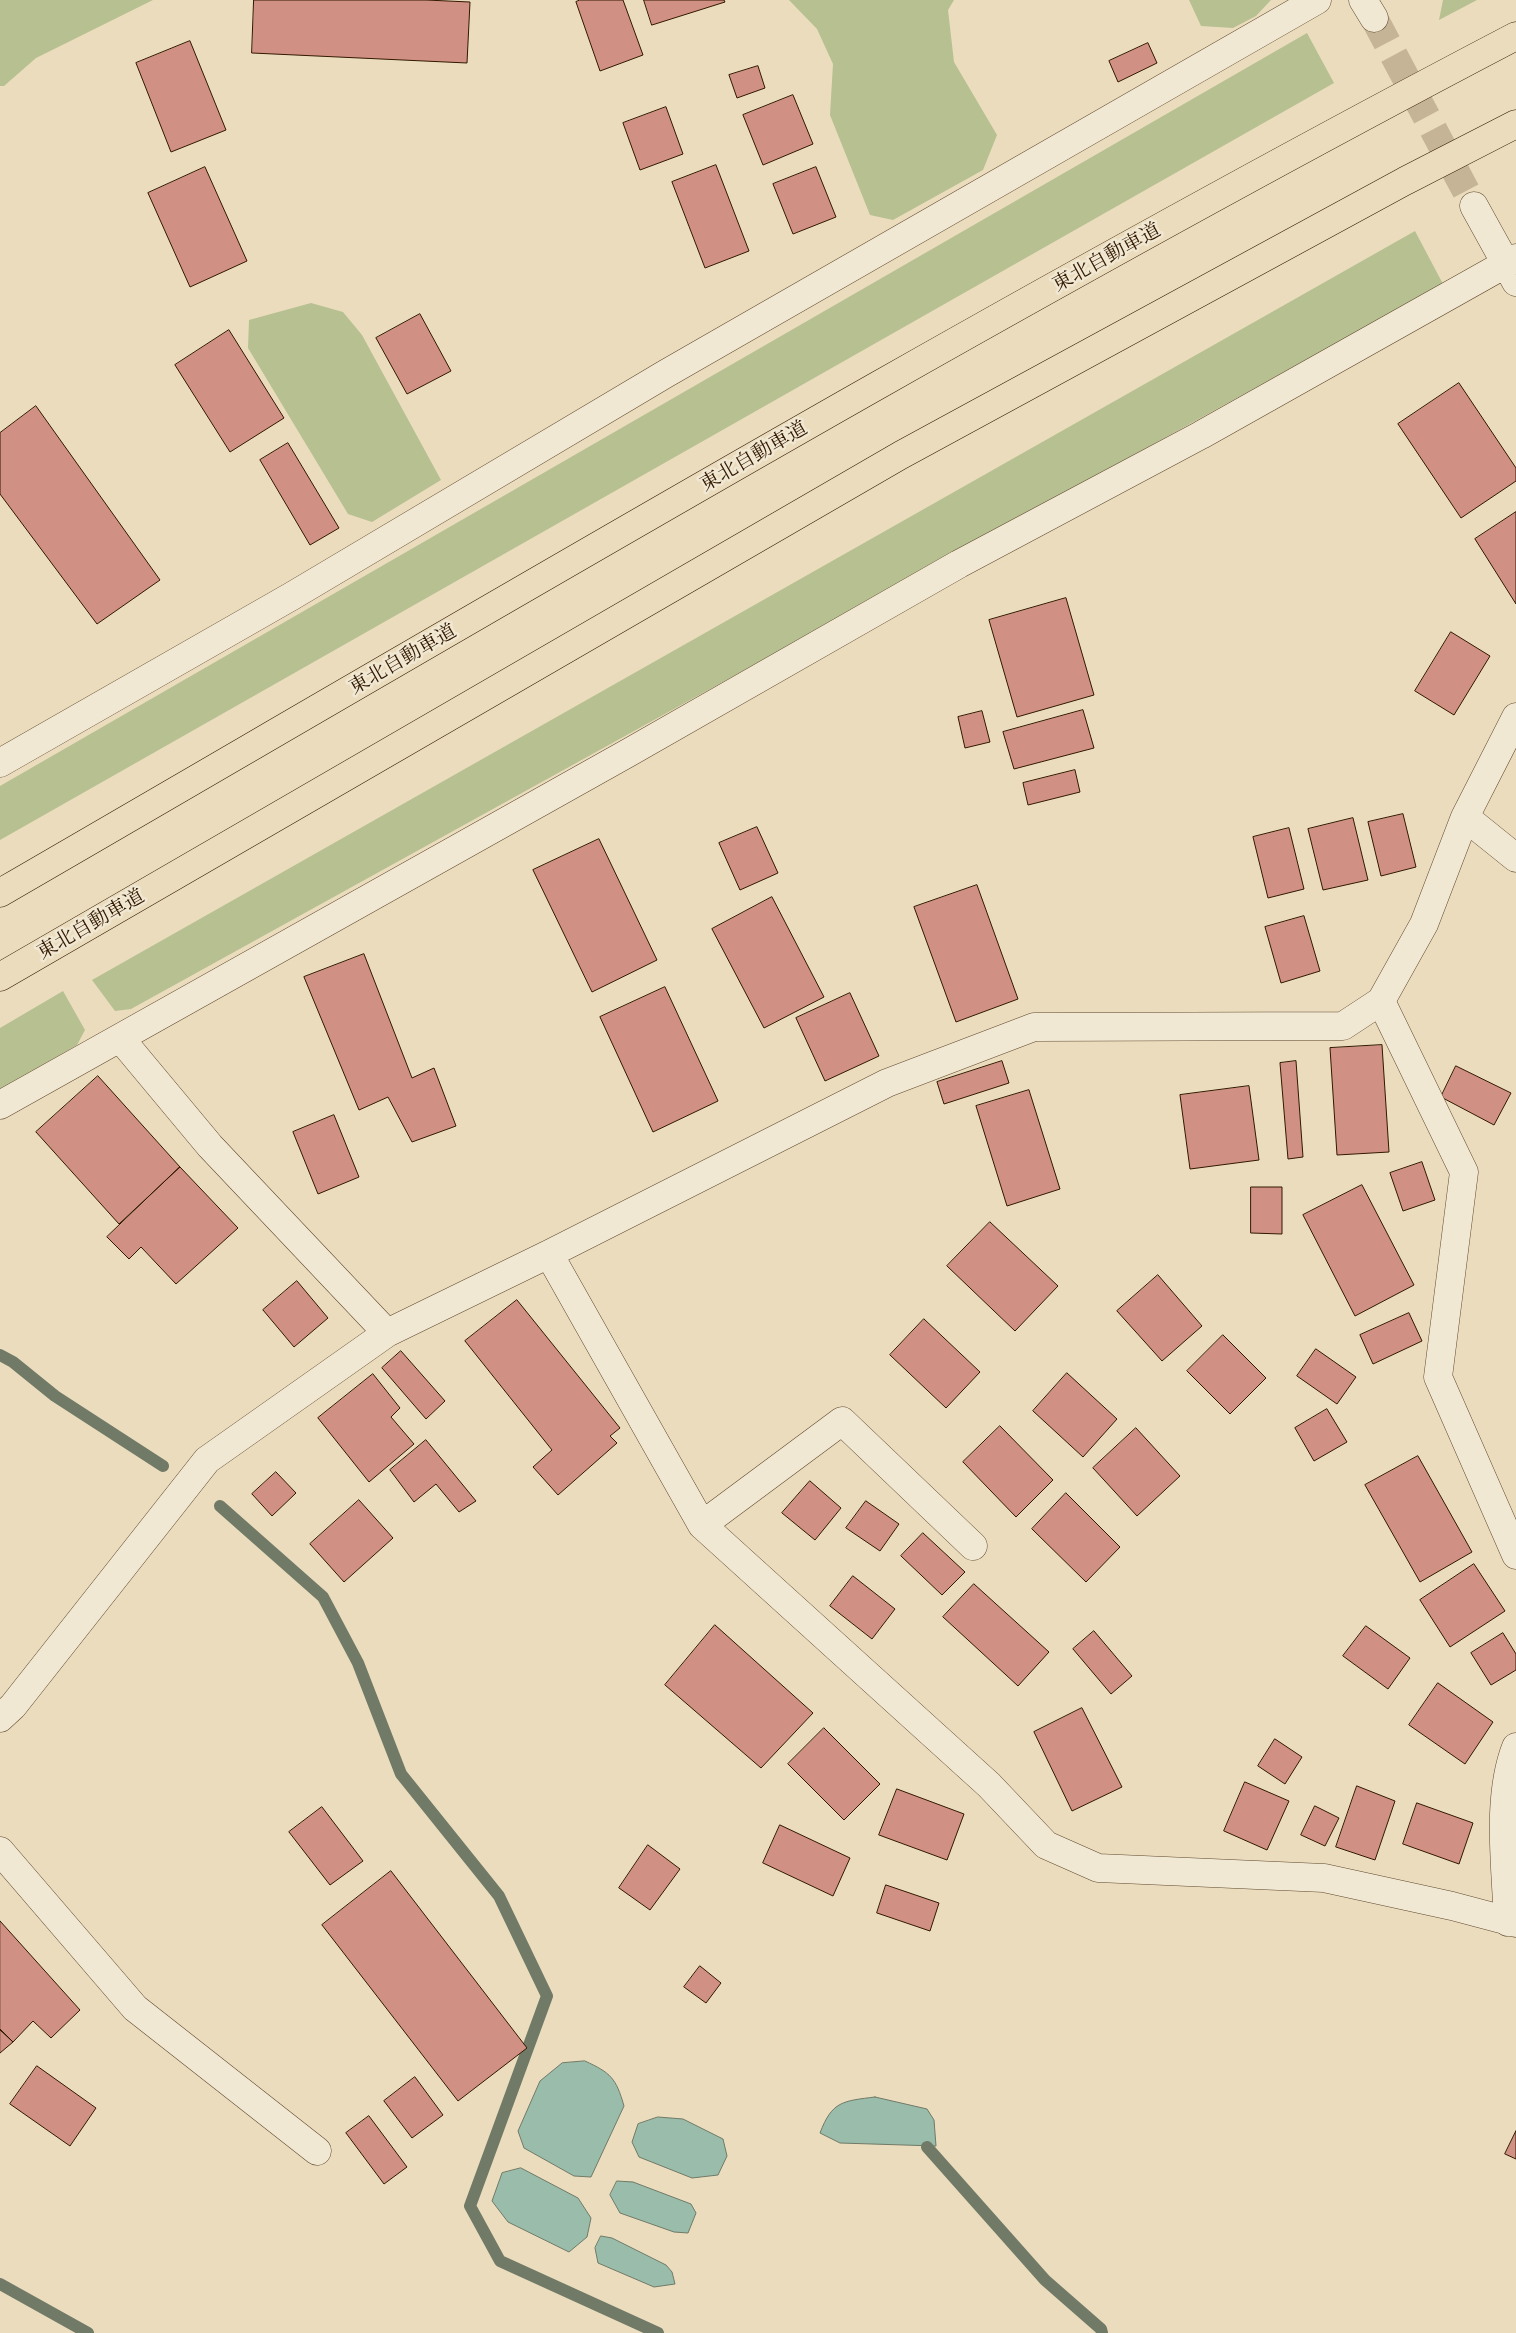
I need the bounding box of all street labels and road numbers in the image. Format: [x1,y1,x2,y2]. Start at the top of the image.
street label: 東北自動車道 [1049,218,1165,298]
street label: 東北自動車道 [696,417,812,497]
street label: 東北自動車道 [345,620,461,700]
street label: 東北自動車道 [33,885,149,965]

